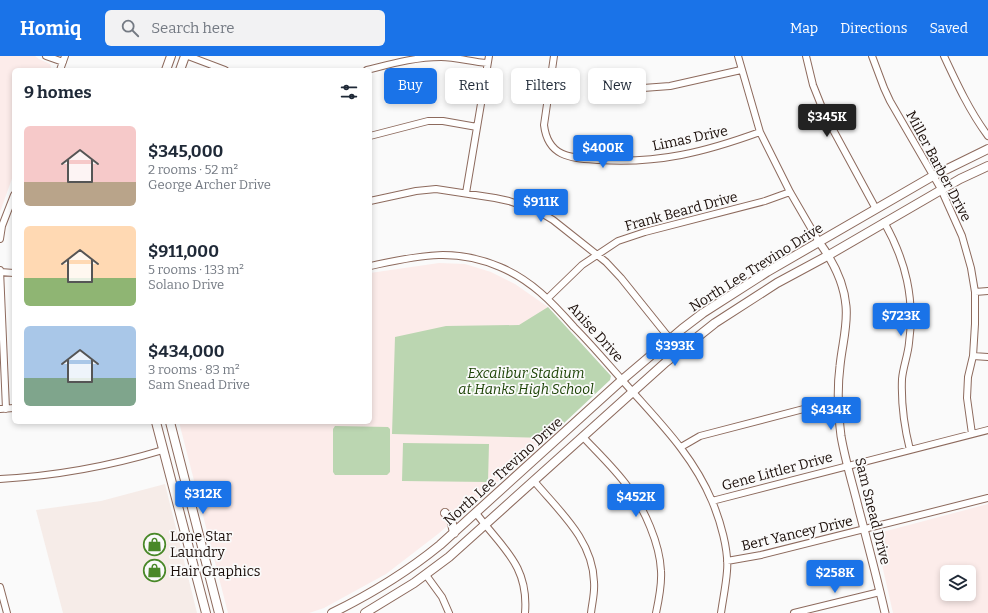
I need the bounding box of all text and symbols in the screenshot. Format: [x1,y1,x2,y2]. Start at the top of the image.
search box [105,10,385,46]
text: Homiq [20,17,81,40]
icon: search [119,17,141,39]
text: Search here [151,19,234,37]
text: Map [790,20,818,37]
text: Directions [840,20,908,37]
text: Saved [930,20,968,37]
chip: Buy [384,68,437,104]
chip: Rent [445,68,503,104]
chip: Filters [511,68,580,104]
chip: New [588,68,646,104]
icon: filters [338,81,360,103]
text: 9 homes [24,82,92,103]
pin: $345K [799,104,855,138]
street label: Miller Barber Drive [902,108,975,224]
text: $345K [807,109,847,124]
street label: Limas Drive [651,122,729,155]
pin: $400K [575,135,631,169]
text: $400K [582,140,624,155]
text: $345,000 [148,141,223,162]
icon: home [56,142,104,190]
text: 2 rooms · 52 m² [148,162,238,177]
text: George Archer Drive [148,177,271,192]
street label: Frank Beard Drive [623,188,739,235]
pin: $911K [513,189,569,223]
text: $911K [523,194,559,209]
street label: North Lee Trevino Drive [686,219,826,315]
text: $911,000 [148,241,219,262]
icon: home [56,242,104,290]
text: 5 rooms · 133 m² [148,262,244,277]
text: Solano Drive [148,277,224,292]
street label: Anise Drive [564,299,627,366]
pin: $723K [873,303,929,337]
text: $723K [882,308,920,323]
pin: $393K [647,333,703,367]
text: $393K [655,338,695,353]
text: $434,000 [148,341,225,362]
icon: home [56,342,104,390]
text: 3 rooms · 83 m² [148,362,240,377]
park label: Excalibur Stadium at Hanks High School [458,365,594,398]
text: Sam Snead Drive [148,377,250,392]
pin: $434K [803,397,859,431]
text: $434K [811,402,851,417]
street label: North Lee Trevino Drive [440,414,566,529]
street label: Gene Littler Drive [720,449,834,494]
street label: Sam Snead Drive [851,456,894,566]
pin: $312K [175,481,231,515]
pin: $452K [608,484,664,518]
text: $312K [184,486,222,501]
text: $452K [616,489,656,504]
street label: Bert Yancey Drive [740,512,854,555]
place label: Lone Star Laundry [170,528,232,561]
shop icon: Lone Star Laundry [142,531,168,557]
shop icon: Hair Graphics [142,558,168,584]
pin: $258K [807,560,863,594]
place label: Hair Graphics [170,563,261,580]
text: $258K [815,565,855,580]
map controls [940,565,976,601]
button: layers [940,565,976,601]

